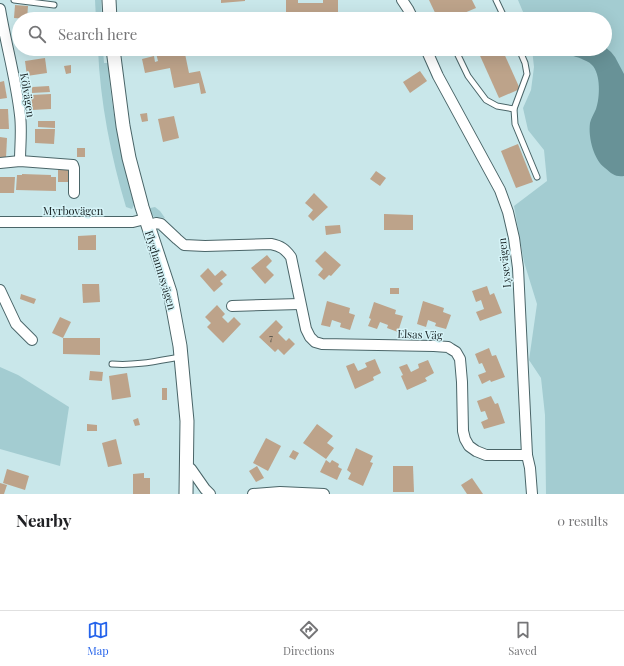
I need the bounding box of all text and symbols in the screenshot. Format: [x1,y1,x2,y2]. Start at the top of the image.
search box [12,12,612,56]
icon: search [26,23,48,45]
text: Search here [58,24,137,44]
street label: Kölvägen [17,72,39,119]
street label: Myrbovägen [43,203,104,218]
street label: Flyghamnsvägen [142,228,180,312]
street label: Lysevägen [494,237,514,289]
street label: Elsas Väg [397,326,443,342]
house number: 7 [269,331,273,343]
text: Nearby [16,509,71,531]
text: 0 results [557,512,608,529]
tab: Map [87,619,109,658]
tab: Directions [283,619,334,658]
tab: Saved [508,619,537,658]

